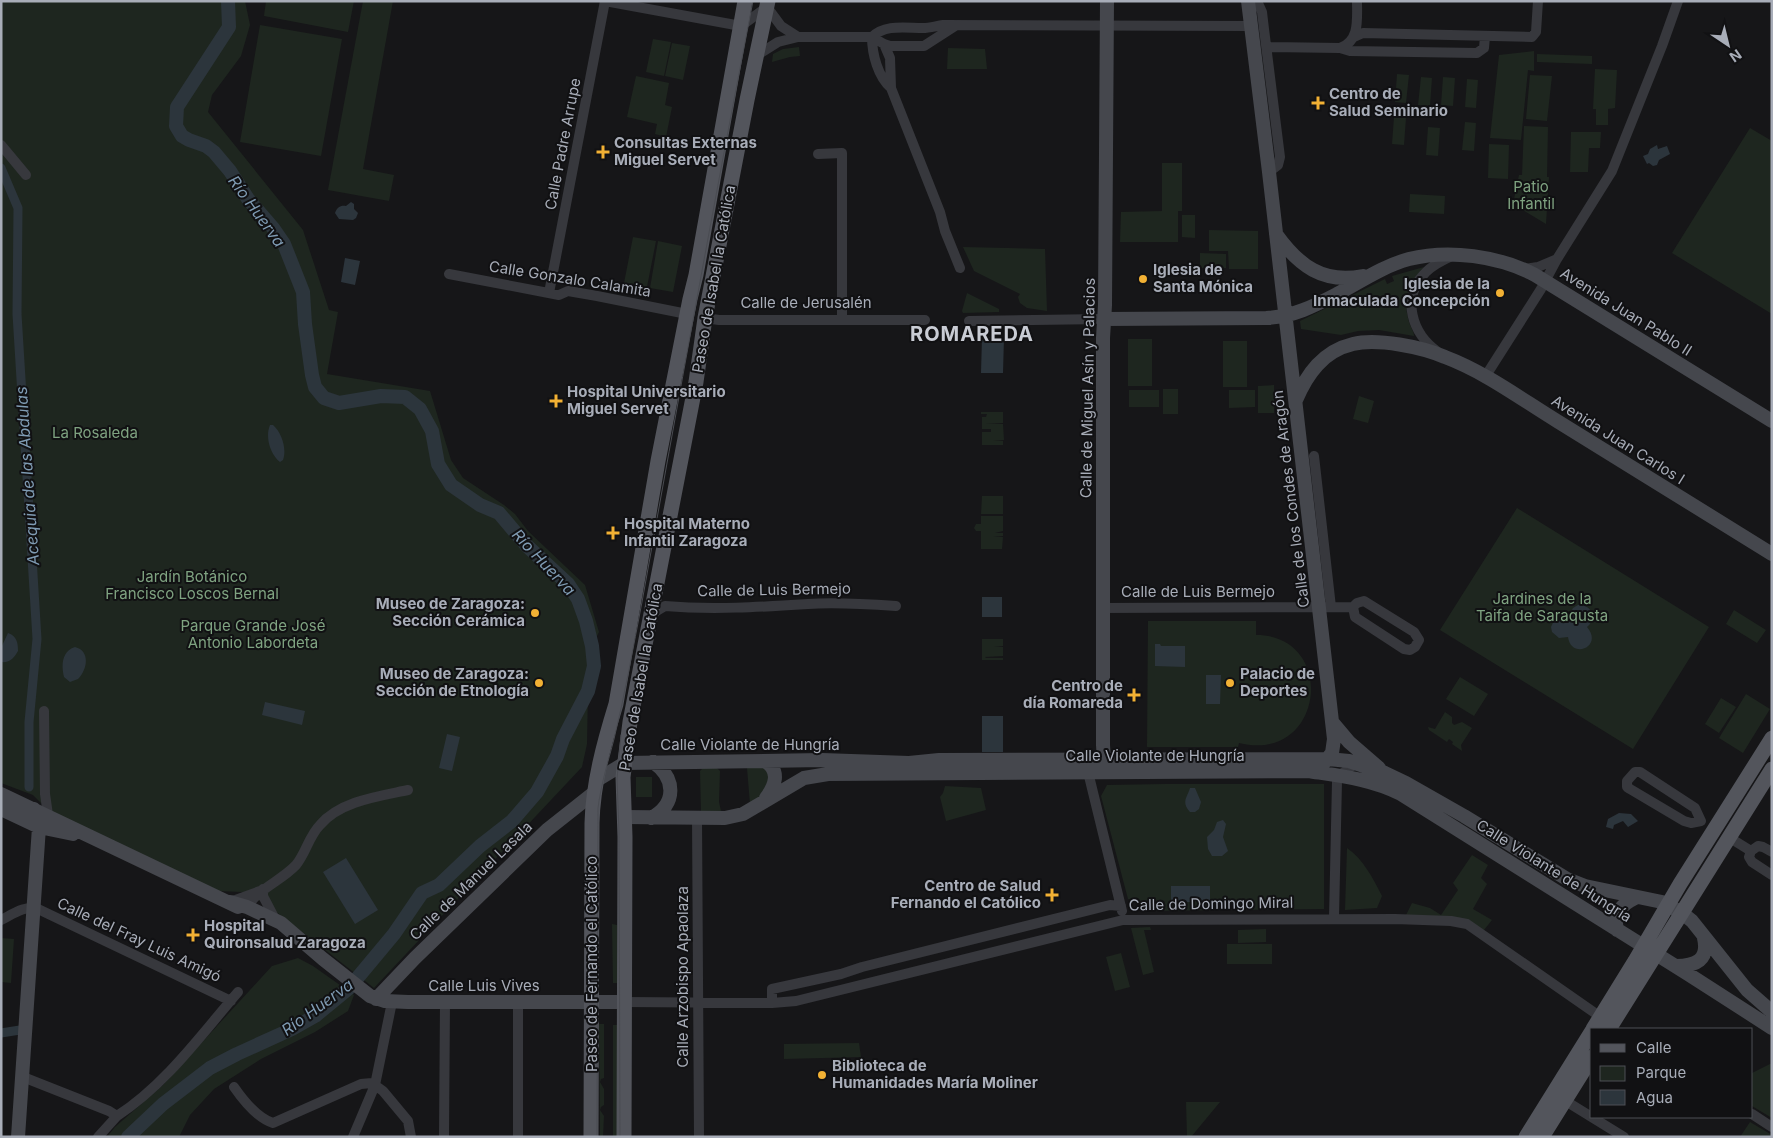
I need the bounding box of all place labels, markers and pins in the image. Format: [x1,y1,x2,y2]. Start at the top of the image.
place label: Centro de Salud Seminario [1329,84,1448,120]
marker: Centro de Salud Seminario [1311,96,1325,110]
place label: Consultas Externas Miguel Servet [614,133,757,169]
marker: Consultas Externas Miguel Servet [596,145,610,159]
place label: Iglesia de Santa Mónica [1153,260,1253,296]
marker: Iglesia de Santa Mónica [1137,273,1149,285]
place label: Iglesia de la Inmaculada Concepción [1313,274,1490,310]
marker: Iglesia de la Inmaculada Concepción [1494,287,1506,299]
place label: Hospital Universitario Miguel Servet [567,382,726,418]
marker: Hospital Universitario Miguel Servet [549,394,563,408]
place label: Hospital Materno Infantil Zaragoza [624,514,750,550]
marker: Hospital Materno Infantil Zaragoza [606,526,620,540]
place label: Museo de Zaragoza: Sección Cerámica [376,594,525,630]
marker: Museo de Zaragoza: Sección Cerámica [529,607,541,619]
place label: Museo de Zaragoza: Sección de Etnología [376,664,529,700]
place label: Palacio de Deportes [1240,664,1315,700]
place label: Centro de día Romareda [1023,676,1123,712]
marker: Museo de Zaragoza: Sección de Etnología [533,677,545,689]
marker: Palacio de Deportes [1224,677,1236,689]
marker: Centro de día Romareda [1127,688,1141,702]
place label: Centro de Salud Fernando el Católico [891,876,1041,912]
marker: Centro de Salud Fernando el Católico [1045,888,1059,902]
place label: Hospital Quironsalud Zaragoza [204,916,366,952]
marker: Hospital Quironsalud Zaragoza [186,928,200,942]
place label: Biblioteca de Humanidades María Moliner [832,1056,1038,1092]
marker: Biblioteca de Humanidades María Moliner [816,1069,828,1081]

